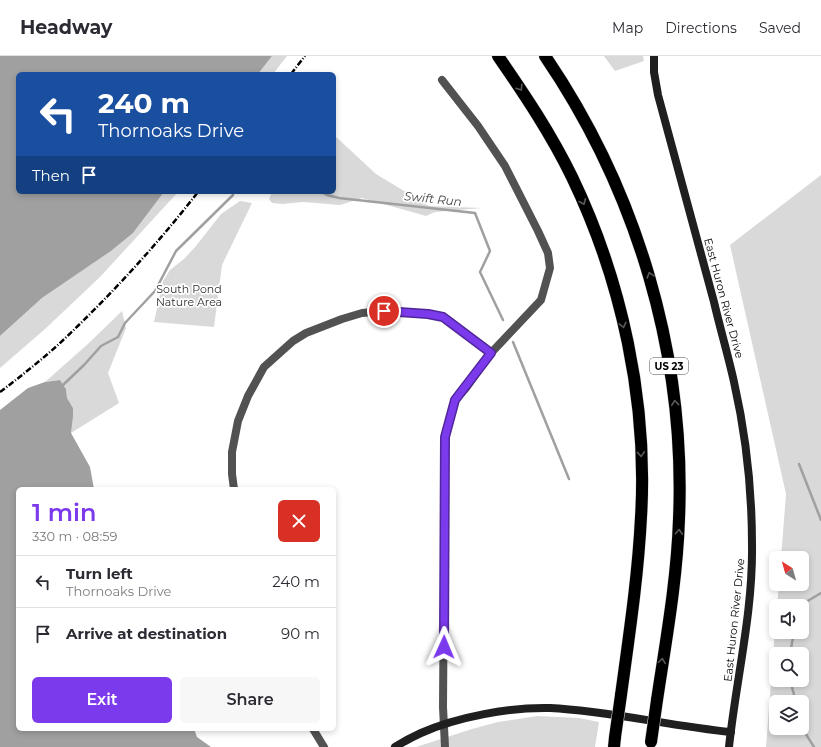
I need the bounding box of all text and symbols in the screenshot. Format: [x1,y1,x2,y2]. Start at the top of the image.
text: Headway [20,16,112,39]
text: Map [612,19,643,37]
text: Directions [665,19,737,37]
text: Saved [759,19,801,37]
one-way arrow [515,84,522,91]
text: 240 m [98,86,190,120]
icon: left [32,88,84,140]
text: Thornoaks Drive [98,120,244,142]
icon: arrive [78,164,100,186]
text: Then [32,166,70,185]
water label: Swift Run [403,188,463,209]
one-way arrow [578,198,586,205]
street label: East Huron River Drive [701,236,747,360]
one-way arrow [646,272,655,279]
park label: South Pond Nature Area [156,282,222,309]
pin [367,294,401,328]
icon: arrive [373,300,395,322]
one-way arrow [619,322,627,328]
road number: US 23 [650,358,688,374]
one-way arrow [670,400,679,406]
one-way arrow [637,451,646,457]
text: 1 min [32,498,96,527]
button: close [278,500,320,542]
text: 330 m · 08:59 [32,528,117,544]
one-way arrow [674,529,683,535]
north arrow [769,551,809,591]
map controls [769,551,809,735]
street label: East Huron River Drive [721,557,747,682]
text: Turn left [66,564,133,583]
icon: left [32,571,54,593]
text: 240 m [272,572,320,591]
text: Thornoaks Drive [66,583,171,599]
button: sound [769,599,809,639]
icon: arrive [32,623,54,645]
text: Arrive at destination [66,624,227,643]
text: 90 m [281,624,320,643]
position arrow [423,626,465,668]
button: search [769,647,809,687]
one-way arrow [657,658,666,664]
button: Exit [32,677,172,723]
button: Share [180,677,320,723]
button: layers [769,695,809,735]

